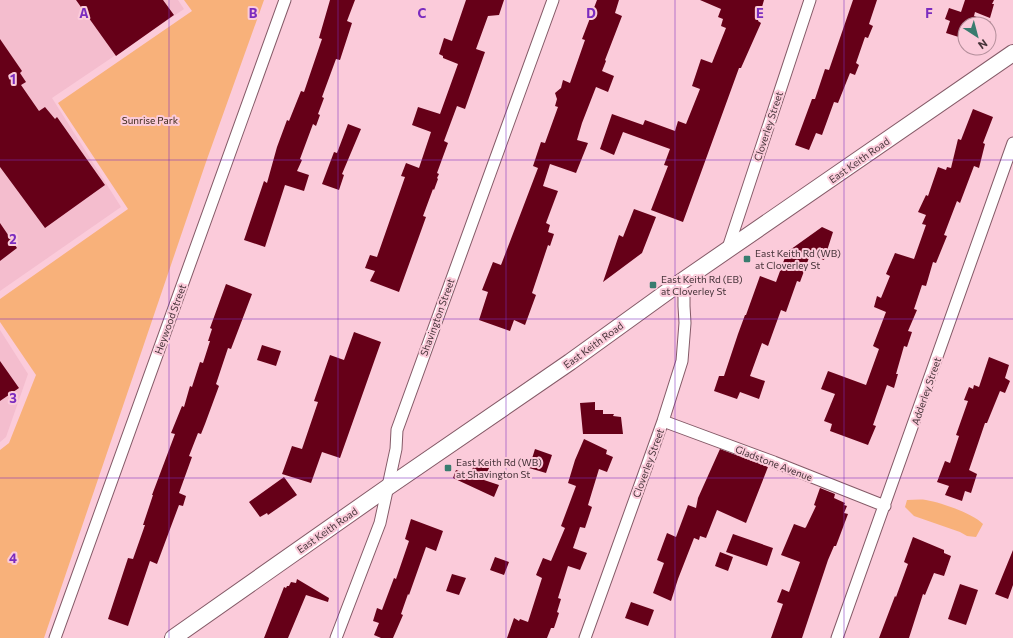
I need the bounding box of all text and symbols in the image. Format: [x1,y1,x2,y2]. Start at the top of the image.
text: A [79,5,89,21]
text: B [249,5,258,21]
text: C [418,5,427,21]
text: D [586,5,596,21]
text: E [756,5,764,21]
text: F [925,5,933,21]
north arrow [957,16,997,56]
text: N [976,37,990,52]
text: 1 [10,71,16,87]
street label: Cloverley Street [751,90,785,162]
park label: Sunrise Park [122,114,179,126]
street label: East Keith Road [826,135,892,185]
text: 2 [9,231,17,247]
place label: East Keith Rd (WB) at Cloverley St [755,247,841,271]
marker: East Keith Rd (WB) at Cloverley St [742,254,752,264]
place label: East Keith Rd (EB) at Cloverley St [661,273,743,297]
street label: Shavington Street [417,277,457,357]
marker: East Keith Rd (EB) at Cloverley St [648,280,658,290]
street label: Heywood Street [152,282,188,356]
street label: East Keith Road [561,319,625,371]
street label: Adderley Street [909,356,943,426]
text: 3 [9,390,17,406]
street label: Cloverley Street [630,427,666,499]
street label: Gladstone Avenue [734,443,814,483]
place label: East Keith Rd (WB) at Shavington St [456,456,542,480]
marker: East Keith Rd (WB) at Shavington St [443,463,453,473]
street label: East Keith Road [294,505,360,555]
text: 4 [9,550,17,566]

